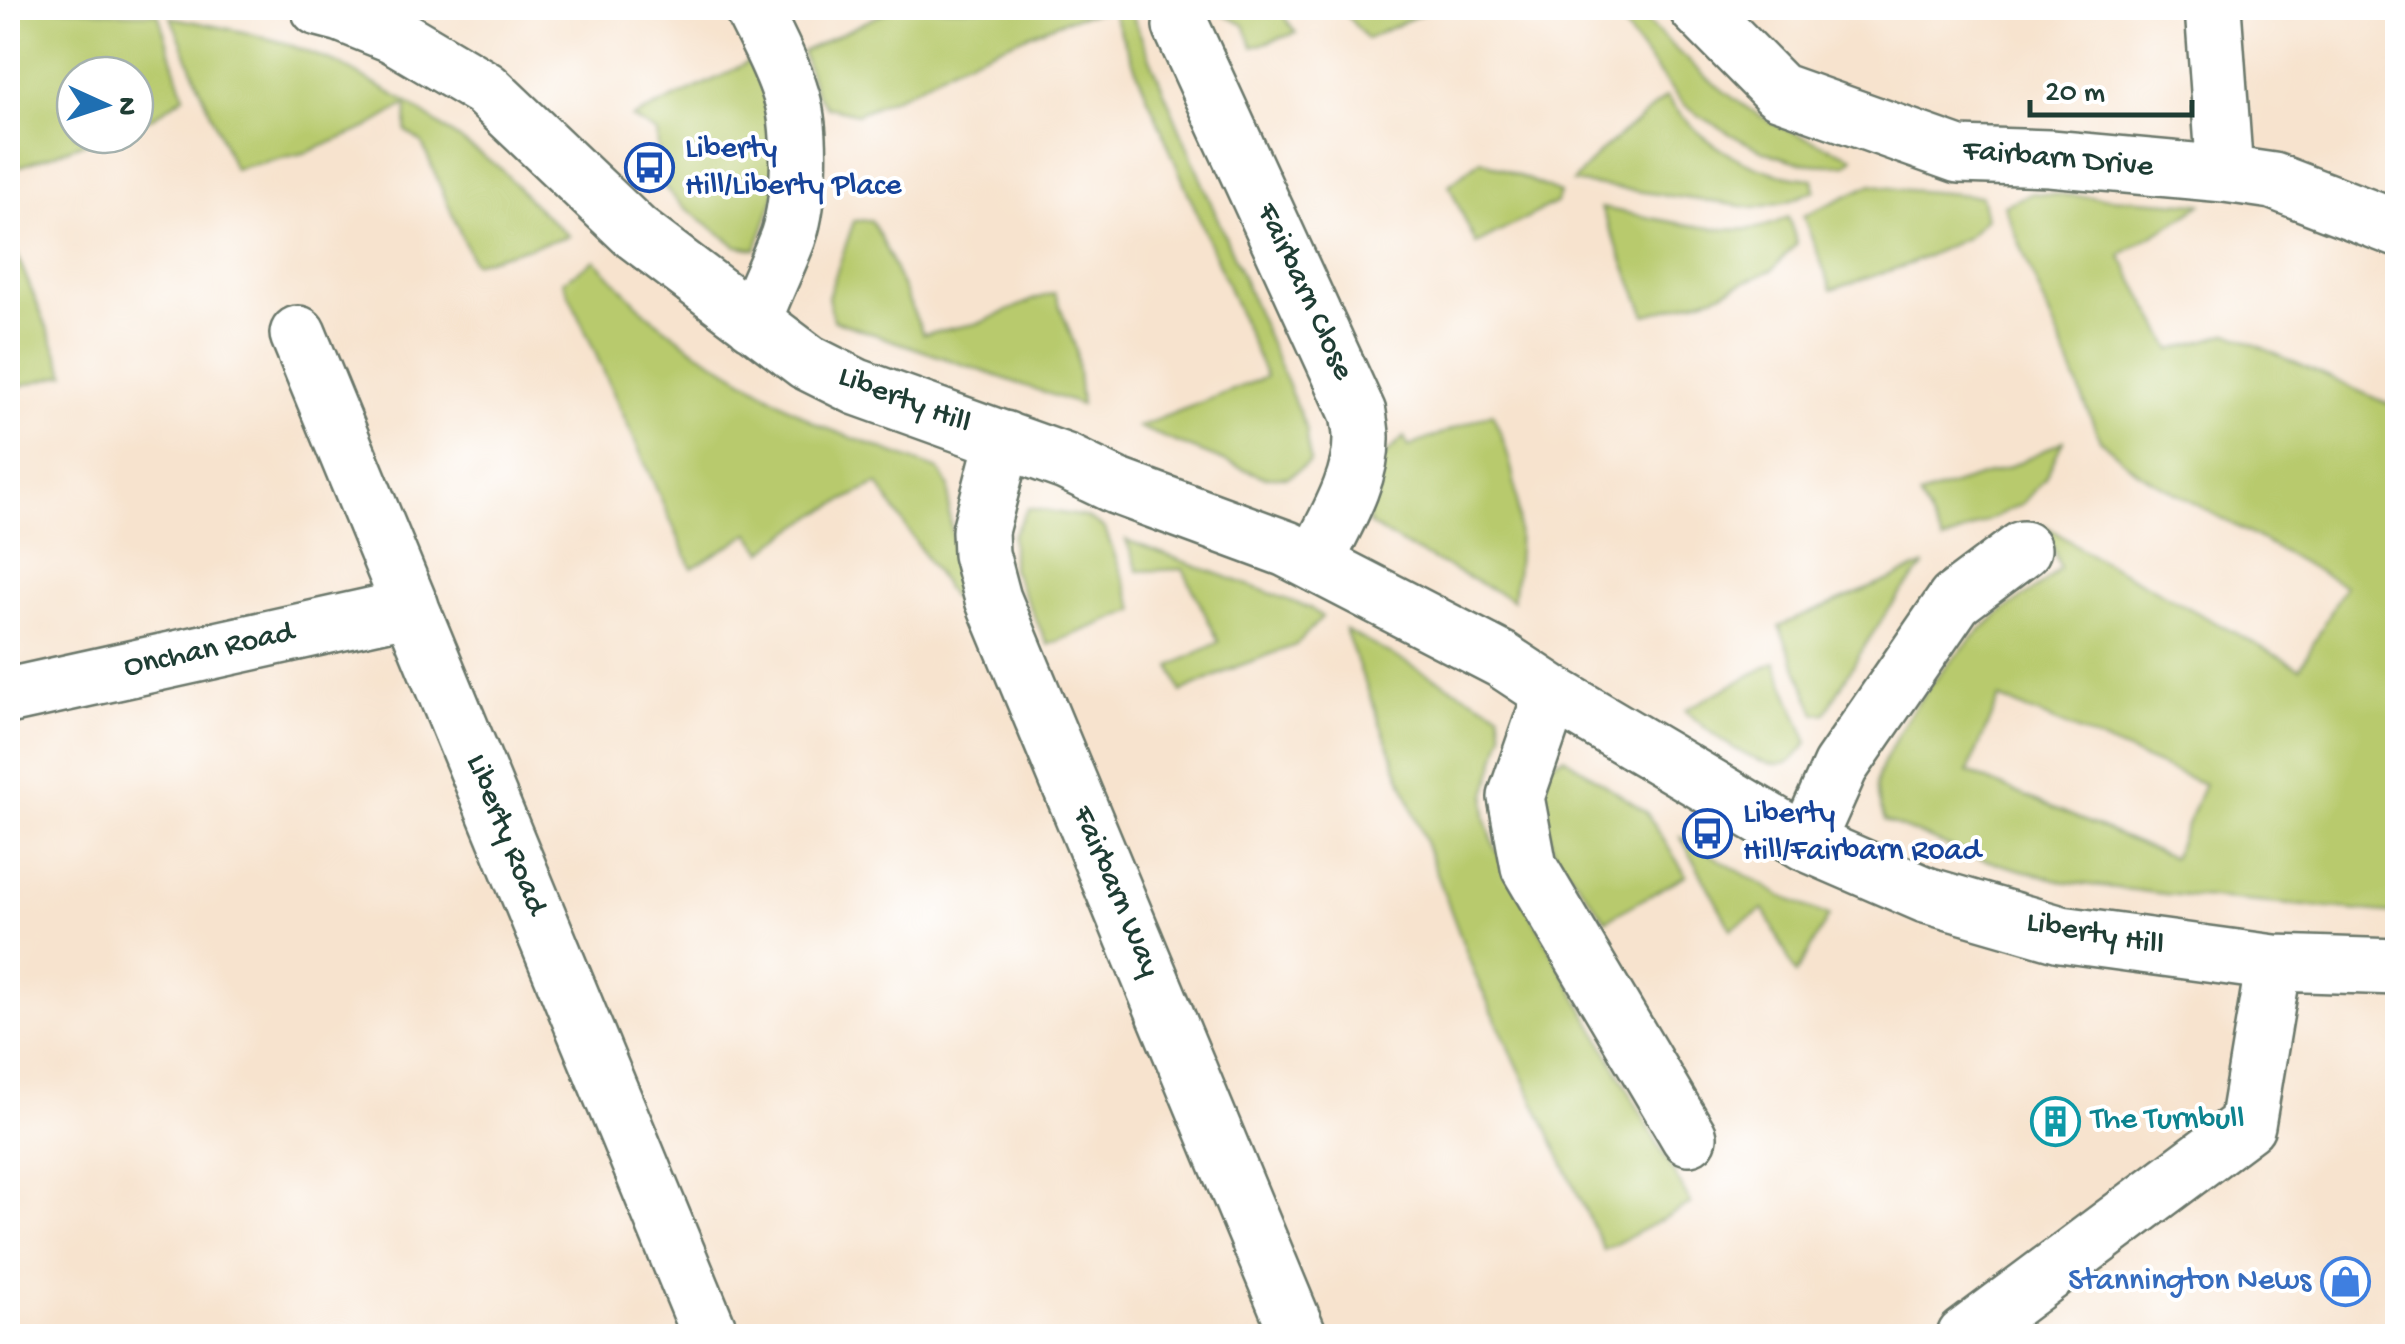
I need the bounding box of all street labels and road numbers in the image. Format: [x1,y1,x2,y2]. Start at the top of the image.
street label: Fairbarn Drive [1960,133,2155,187]
street label: Fairbarn Close [1246,197,1362,387]
street label: Liberty Hill [832,358,976,444]
street label: Onchan Road [120,614,300,688]
street label: Liberty Road [456,749,555,923]
street label: Fairbarn Way [1062,800,1168,983]
street label: Liberty Hill [2023,904,2167,966]

